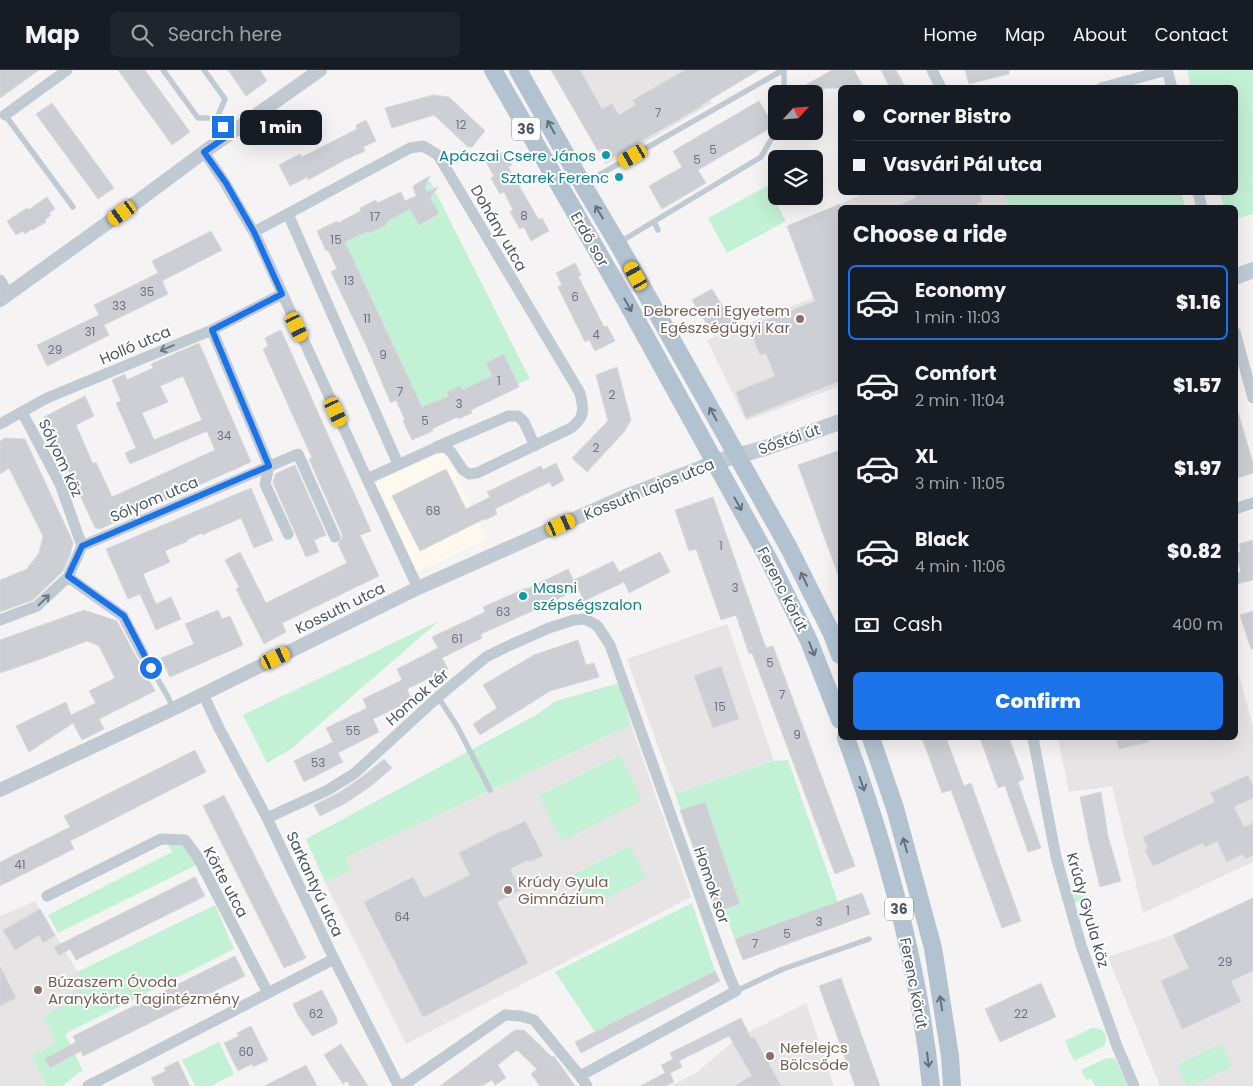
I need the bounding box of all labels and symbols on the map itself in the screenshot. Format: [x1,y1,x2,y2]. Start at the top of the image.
north arrow [768,85,822,140]
house number: 7 [655,104,662,121]
callout: 1 min [240,110,323,144]
route end [212,116,234,138]
house number: 12 [456,116,466,133]
road number: 36 [512,118,540,140]
one-way arrow [545,120,555,135]
house number: 5 [709,141,717,158]
car [616,142,649,170]
place label: Apáczai Csere János [439,145,596,166]
marker: Apáczai Csere János [600,149,612,161]
house number: 5 [693,151,701,168]
place label: Sztarek Ferenc [501,167,609,188]
marker: Sztarek Ferenc [613,171,625,183]
street label: Dohány utca [466,181,532,275]
car [105,198,138,228]
one-way arrow [593,205,603,219]
house number: 8 [520,207,528,224]
house number: 17 [370,208,381,225]
street label: Erdő sor [566,208,614,271]
house number: 15 [330,231,342,248]
car [622,259,649,293]
house number: 13 [344,272,354,289]
house number: 35 [140,283,154,300]
house number: 6 [571,288,579,305]
house number: 33 [112,297,126,314]
one-way arrow [623,298,633,313]
place label: Debreceni Egyetem Egészségügyi Kar [644,300,790,338]
car [283,310,310,344]
house number: 11 [363,310,371,327]
marker: Debreceni Egyetem Egészségügyi Kar [794,313,806,325]
street label: Holló utca [96,321,174,369]
house number: 31 [85,323,95,340]
house number: 4 [592,326,600,343]
house number: 29 [48,341,62,358]
one-way arrow [159,345,174,354]
house number: 9 [379,346,387,363]
house number: 1 [497,372,501,389]
house number: 7 [397,383,404,400]
house number: 2 [609,386,616,403]
car [322,395,349,429]
house number: 3 [455,395,463,412]
one-way arrow [708,407,718,422]
house number: 5 [421,412,429,429]
street label: Sólyom köz [34,416,88,501]
street label: Sóstói út [755,419,823,459]
house number: 34 [217,427,232,444]
house number: 2 [593,439,600,456]
street label: Kossuth Lajos utca [581,453,717,525]
street label: Sólyom utca [107,471,201,527]
one-way arrow [734,497,744,511]
house number: 68 [425,502,441,519]
car [544,512,577,538]
house number: 1 [719,537,723,554]
street label: Ferenc körút [753,543,813,635]
one-way arrow [799,572,809,587]
street label: Kossuth utca [292,577,388,639]
place label: Masni szépségszalon [533,577,642,615]
house number: 3 [731,579,739,596]
marker: Masni szépségszalon [517,590,529,602]
one-way arrow [38,594,50,606]
house number: 63 [496,603,510,620]
house number: 61 [451,630,463,647]
one-way arrow [808,641,818,656]
car [259,645,292,671]
house number: 5 [766,654,774,671]
route start [140,657,162,679]
street label: Homok tér [381,664,453,730]
house number: 7 [779,686,786,703]
house number: 15 [714,698,726,715]
house number: 55 [345,722,361,739]
house number: 9 [793,726,801,743]
house number: 53 [311,754,325,771]
one-way arrow [858,775,867,791]
street label: Sarkantyú utca [281,828,349,940]
one-way arrow [900,837,910,853]
street label: Körte utca [199,843,253,921]
street label: Homok sor [689,844,735,927]
street label: Krúdy Gyula köz [1062,850,1114,970]
house number: 41 [14,856,26,873]
place label: Krúdy Gyula Gimnázium [518,871,608,909]
marker: Krúdy Gyula Gimnázium [502,884,514,896]
road number: 36 [885,898,913,921]
house number: 1 [846,902,850,919]
house number: 64 [394,908,410,925]
house number: 3 [815,913,823,930]
house number: 5 [783,925,791,942]
house number: 7 [752,935,759,952]
street label: Ferenc körút [895,936,933,1030]
house number: 29 [1218,953,1232,970]
place label: Búzaszem Óvoda Aranykörte Tagintézmény [48,971,240,1009]
marker: Búzaszem Óvoda Aranykörte Tagintézmény [32,984,44,996]
one-way arrow [936,995,946,1011]
house number: 62 [309,1005,323,1022]
house number: 22 [1014,1005,1028,1022]
place label: Nefelejcs Bölcsőde [780,1037,848,1075]
house number: 60 [238,1043,254,1060]
marker: Nefelejcs Bölcsőde [764,1050,776,1062]
one-way arrow [923,1052,933,1068]

